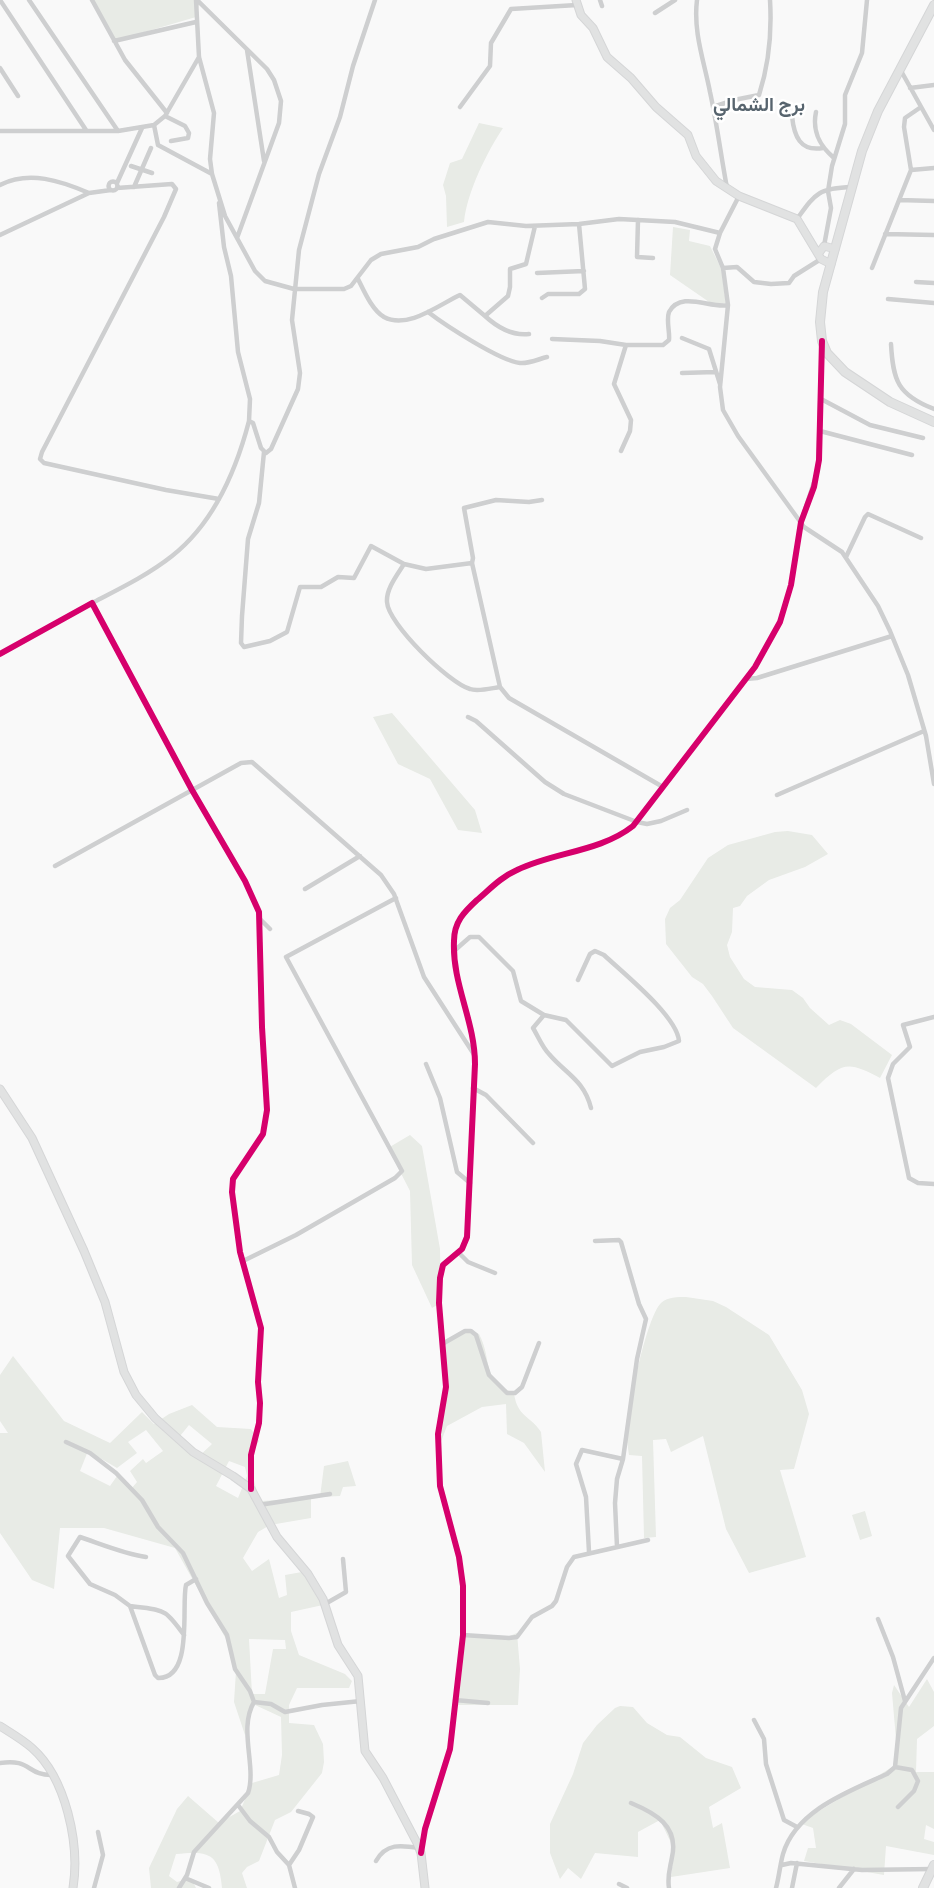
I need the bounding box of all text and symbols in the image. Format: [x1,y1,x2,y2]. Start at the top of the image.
district label: برج الشمالي [713,94,805,116]

